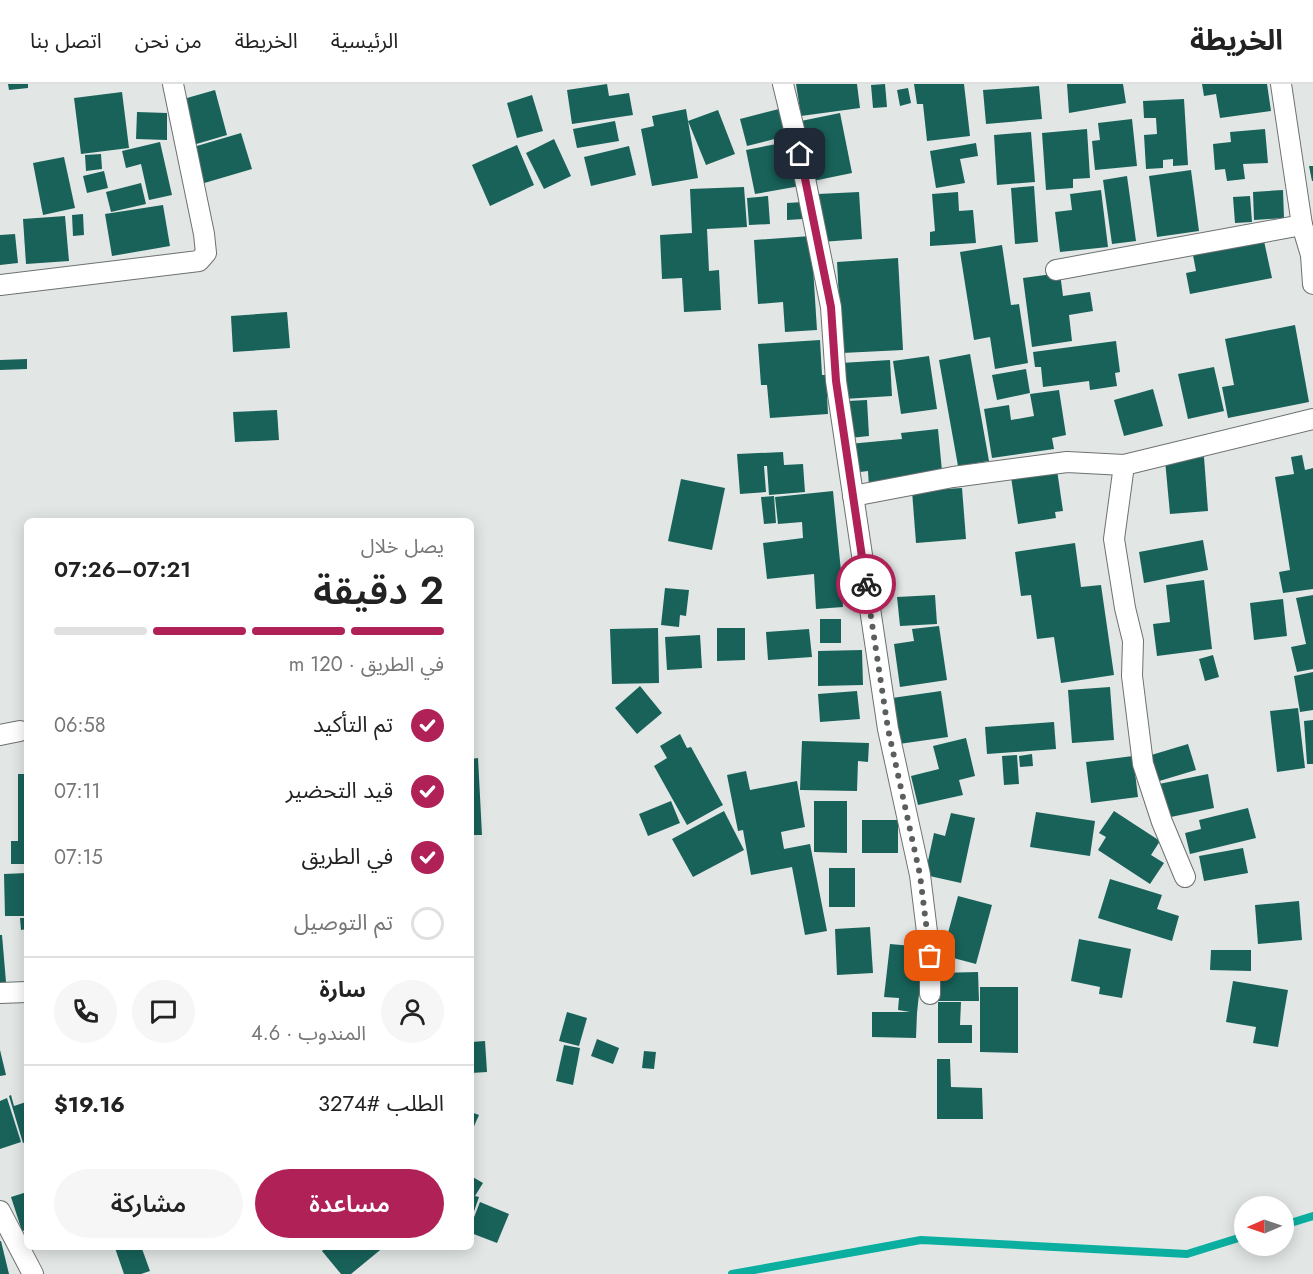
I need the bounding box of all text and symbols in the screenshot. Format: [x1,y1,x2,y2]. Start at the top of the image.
text: الخريطة [1190,20,1283,61]
text: اتصل بنا [30,26,102,56]
text: من نحن [135,26,202,56]
text: الخريطة [235,26,298,56]
text: الرئيسية [331,26,398,56]
pin [774,128,825,179]
icon: home [783,137,816,170]
text: يصل خلال [361,532,444,561]
text: 07:21–07:26 [54,553,191,585]
courier [836,554,896,614]
text: 2 دقيقة [313,562,444,619]
icon: bike [850,568,883,601]
text: في الطريق · 120 m [289,650,444,679]
text: تم التأكيد [313,708,393,740]
icon: check [411,709,444,742]
text: 06:58 [54,711,106,740]
text: قيد التحضير [286,774,393,806]
icon: check [411,775,444,808]
text: 07:11 [54,777,101,806]
text: في الطريق [301,840,393,872]
icon: check [411,841,444,874]
text: 07:15 [54,843,103,872]
text: تم التوصيل [294,906,393,938]
pin [904,930,955,981]
icon: bag [913,939,946,972]
text: سارة [320,973,366,1005]
button: phone [54,980,117,1043]
button: chat [132,980,195,1043]
button: person [381,980,444,1043]
text: المندوب · 4.6 [251,1019,366,1048]
text: الطلب #3274 [318,1087,444,1119]
text: $19.16 [54,1088,125,1120]
button: مشاركة [54,1169,243,1238]
button: مساعدة [255,1169,444,1238]
north arrow [1234,1196,1294,1256]
map controls [1234,1196,1294,1256]

